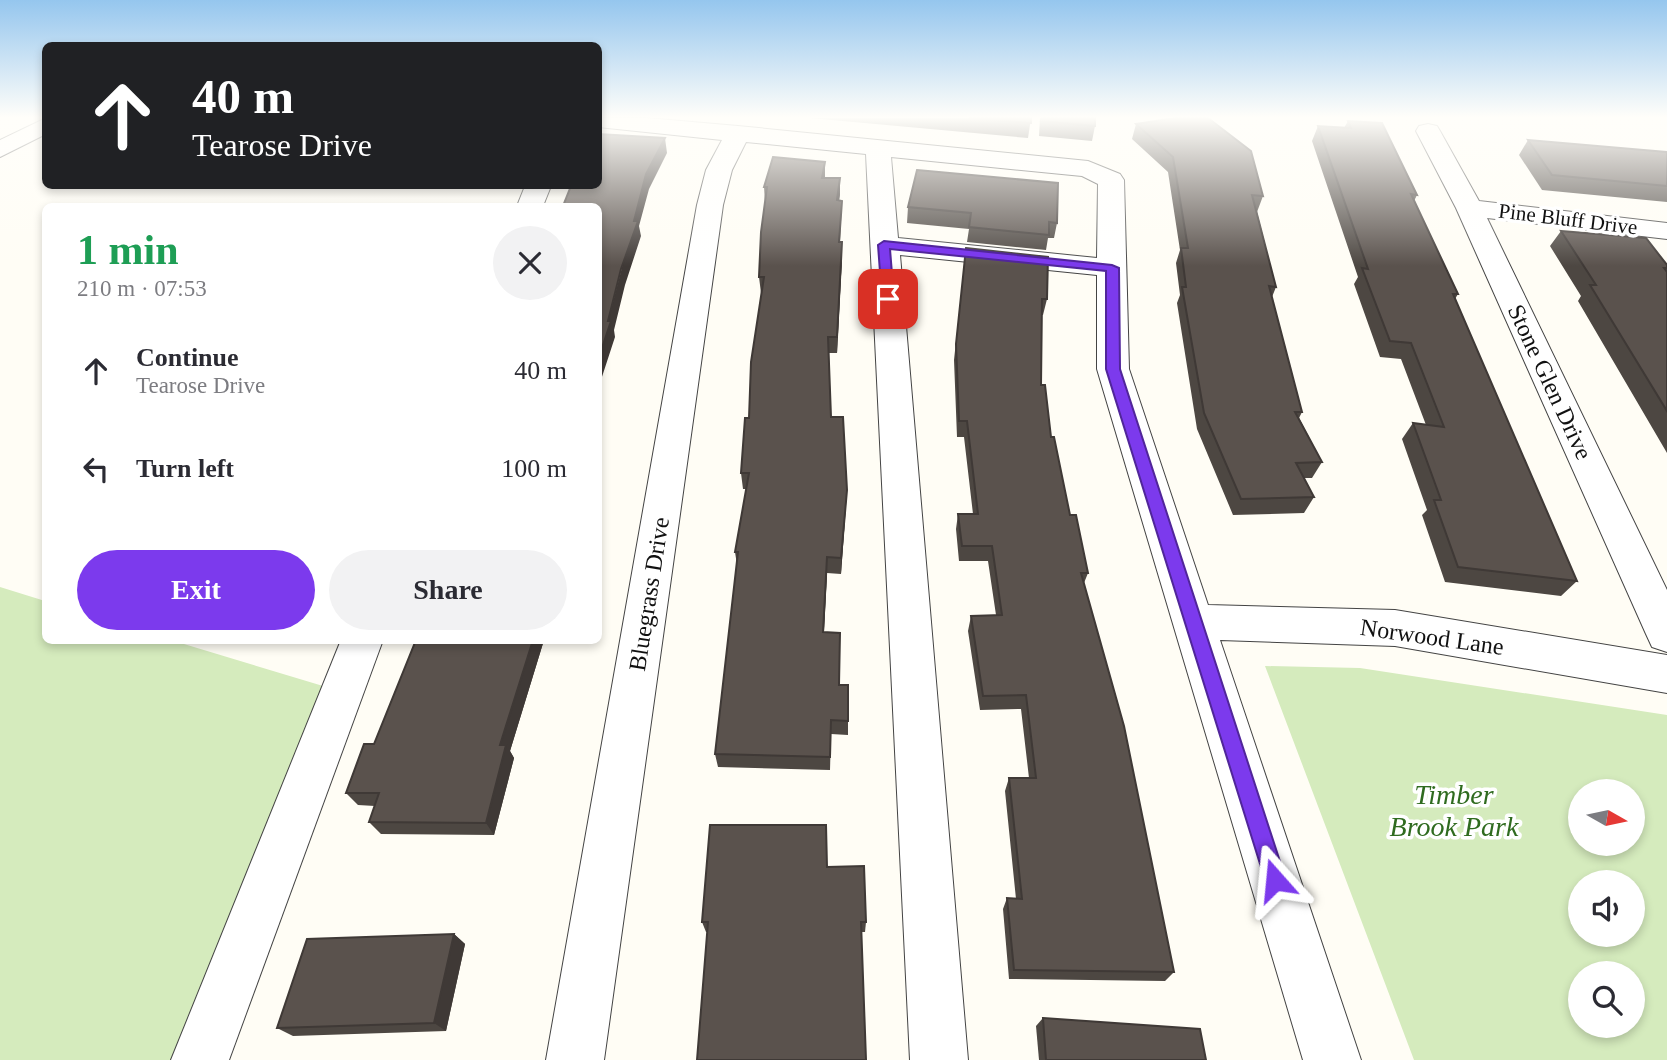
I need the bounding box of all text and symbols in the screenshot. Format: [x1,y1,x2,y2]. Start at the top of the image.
text: 40 m [192,69,294,124]
icon: ahead [77,70,168,161]
text: Tearose Drive [192,127,372,163]
street label: Pine Bluff Drive [1497,199,1639,239]
button: close [493,226,567,300]
text: 1 min [77,227,179,273]
pin [858,269,918,329]
text: 210 m · 07:53 [77,276,207,301]
icon: arrive [869,280,907,318]
street label: Stone Glen Drive [1503,300,1597,464]
text: Continue [136,343,239,372]
icon: ahead [77,352,115,390]
text: 40 m [514,356,567,385]
text: Tearose Drive [136,373,265,398]
icon: left [77,450,115,488]
text: Turn left [136,454,234,483]
text: 100 m [501,454,567,483]
street label: Bluegrass Drive [624,515,674,673]
button: Exit [77,550,315,630]
button: Share [329,550,567,630]
street label: Norwood Lane [1359,614,1505,660]
park label: Timber Brook Park [1390,779,1519,842]
north arrow [1568,779,1645,856]
map controls [1568,779,1645,1038]
position arrow [1238,843,1312,917]
button: sound [1568,870,1645,947]
button: search [1568,961,1645,1038]

